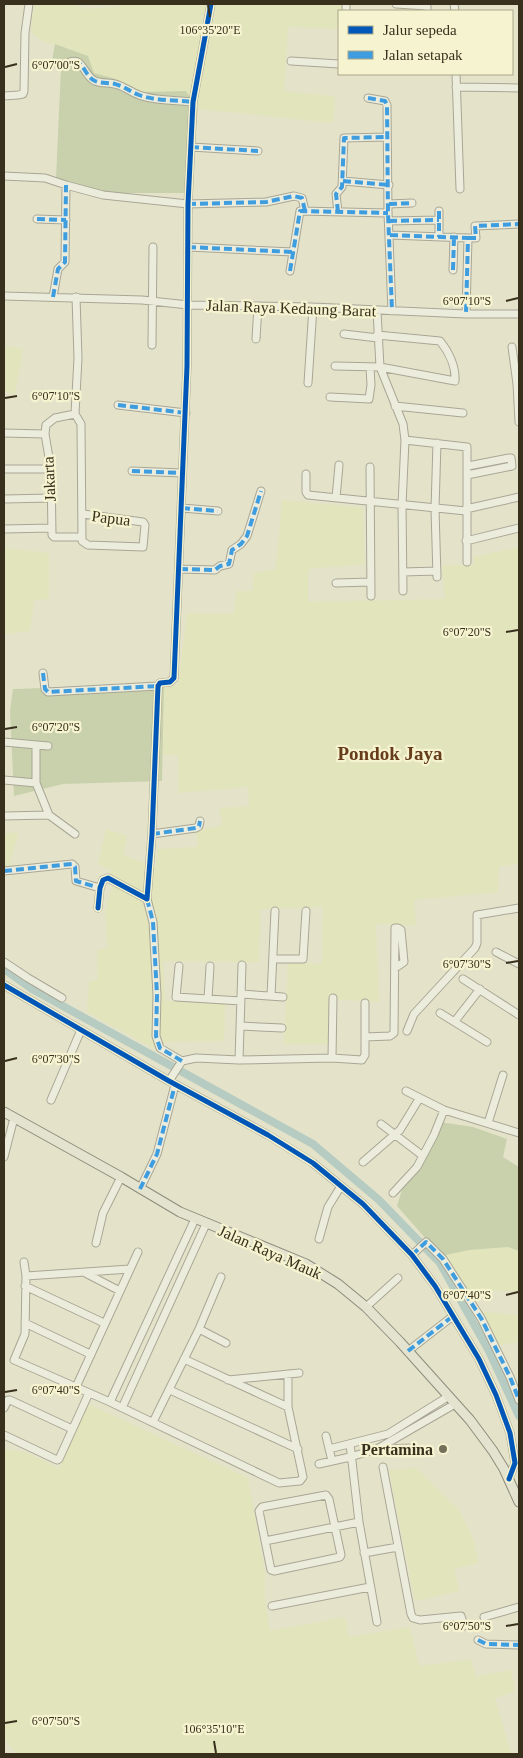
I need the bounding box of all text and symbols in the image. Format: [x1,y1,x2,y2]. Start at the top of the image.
legend [338,10,513,75]
text: Jalur sepeda [383,22,457,38]
text: 106°35'20"E [179,23,241,37]
text: Jalan setapak [383,47,463,63]
text: 6°07'00"S [32,58,80,72]
text: 6°07'10"S [443,294,491,308]
street label: Jalan Raya Kedaung Barat [206,297,377,320]
text: 6°07'10"S [32,389,80,403]
street label: Jakarta [39,456,59,502]
street label: Papua [90,507,131,530]
text: 6°07'20"S [443,625,491,639]
text: 6°07'20"S [32,720,80,734]
district label: Pondok Jaya [337,743,443,764]
text: 6°07'30"S [443,957,491,971]
text: 6°07'30"S [32,1052,80,1066]
street label: Jalan Raya Mauk [215,1222,324,1283]
text: 6°07'40"S [443,1288,491,1302]
text: 6°07'40"S [32,1383,80,1397]
place label: Pertamina [361,1441,433,1458]
marker: Pertamina [437,1443,449,1455]
text: 6°07'50"S [443,1619,491,1633]
text: 6°07'50"S [32,1714,80,1728]
text: 106°35'10"E [183,1722,245,1736]

